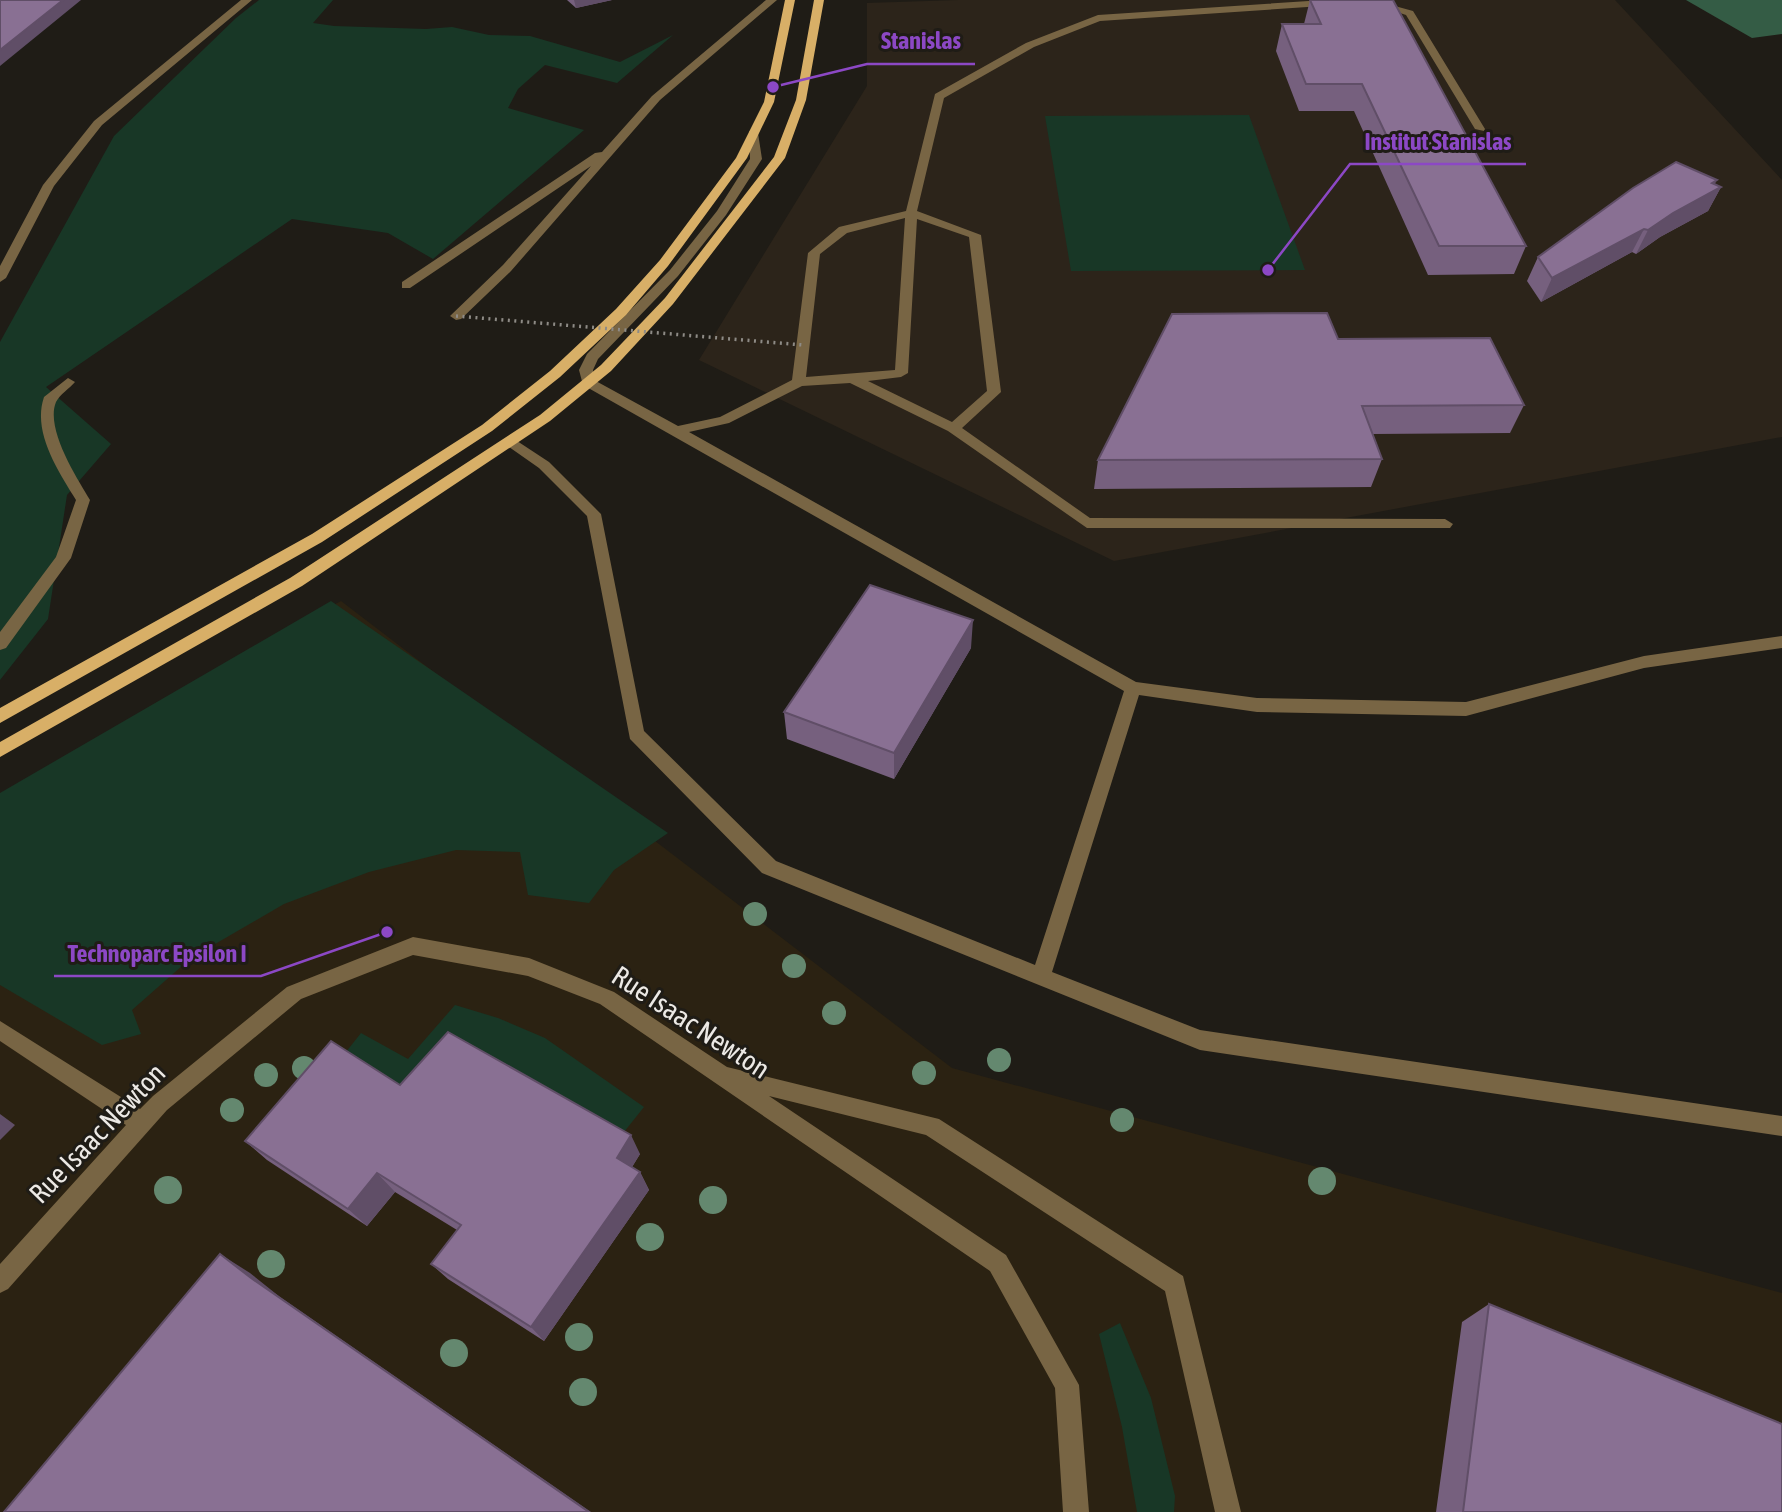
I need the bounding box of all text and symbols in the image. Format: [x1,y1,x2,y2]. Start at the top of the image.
callout: Stanislas [867,19,975,64]
text: Stanislas [881,27,961,54]
callout: Institut Stanislas [1350,119,1526,164]
text: Institut Stanislas [1364,128,1512,155]
callout: Technoparc Epsilon I [54,931,261,976]
text: Technoparc Epsilon I [67,940,247,967]
street label: Rue Isaac Newton [606,959,776,1085]
street label: Rue Isaac Newton [22,1057,172,1209]

